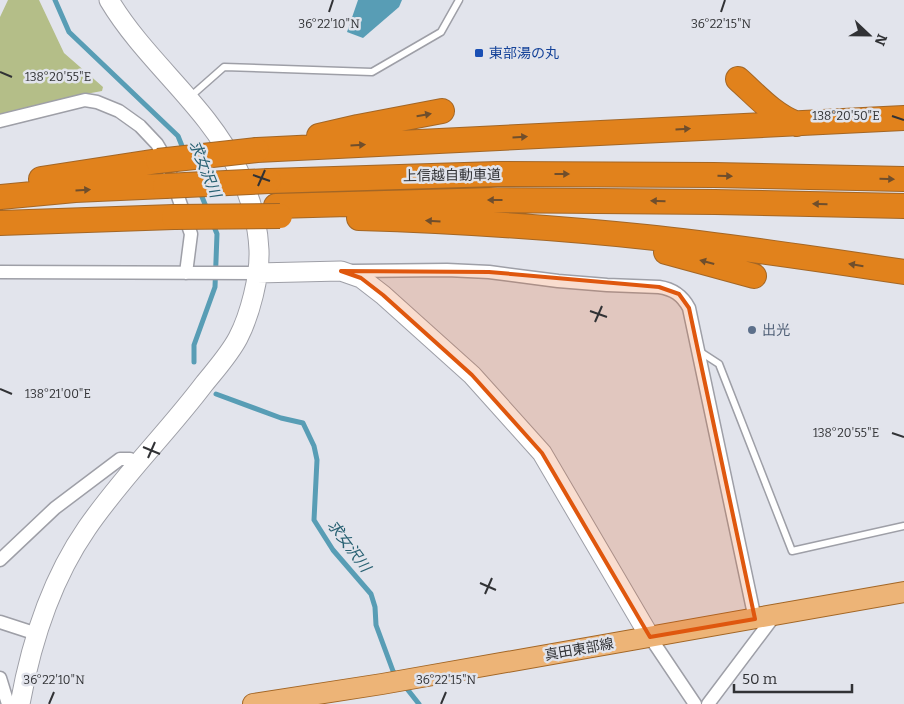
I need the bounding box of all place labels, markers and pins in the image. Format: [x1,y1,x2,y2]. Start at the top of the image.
place label: 東部湯の丸 [489,45,559,62]
marker: 東部湯の丸 [473,47,485,59]
place label: 出光 [762,322,790,339]
marker: 出光 [746,324,758,336]

